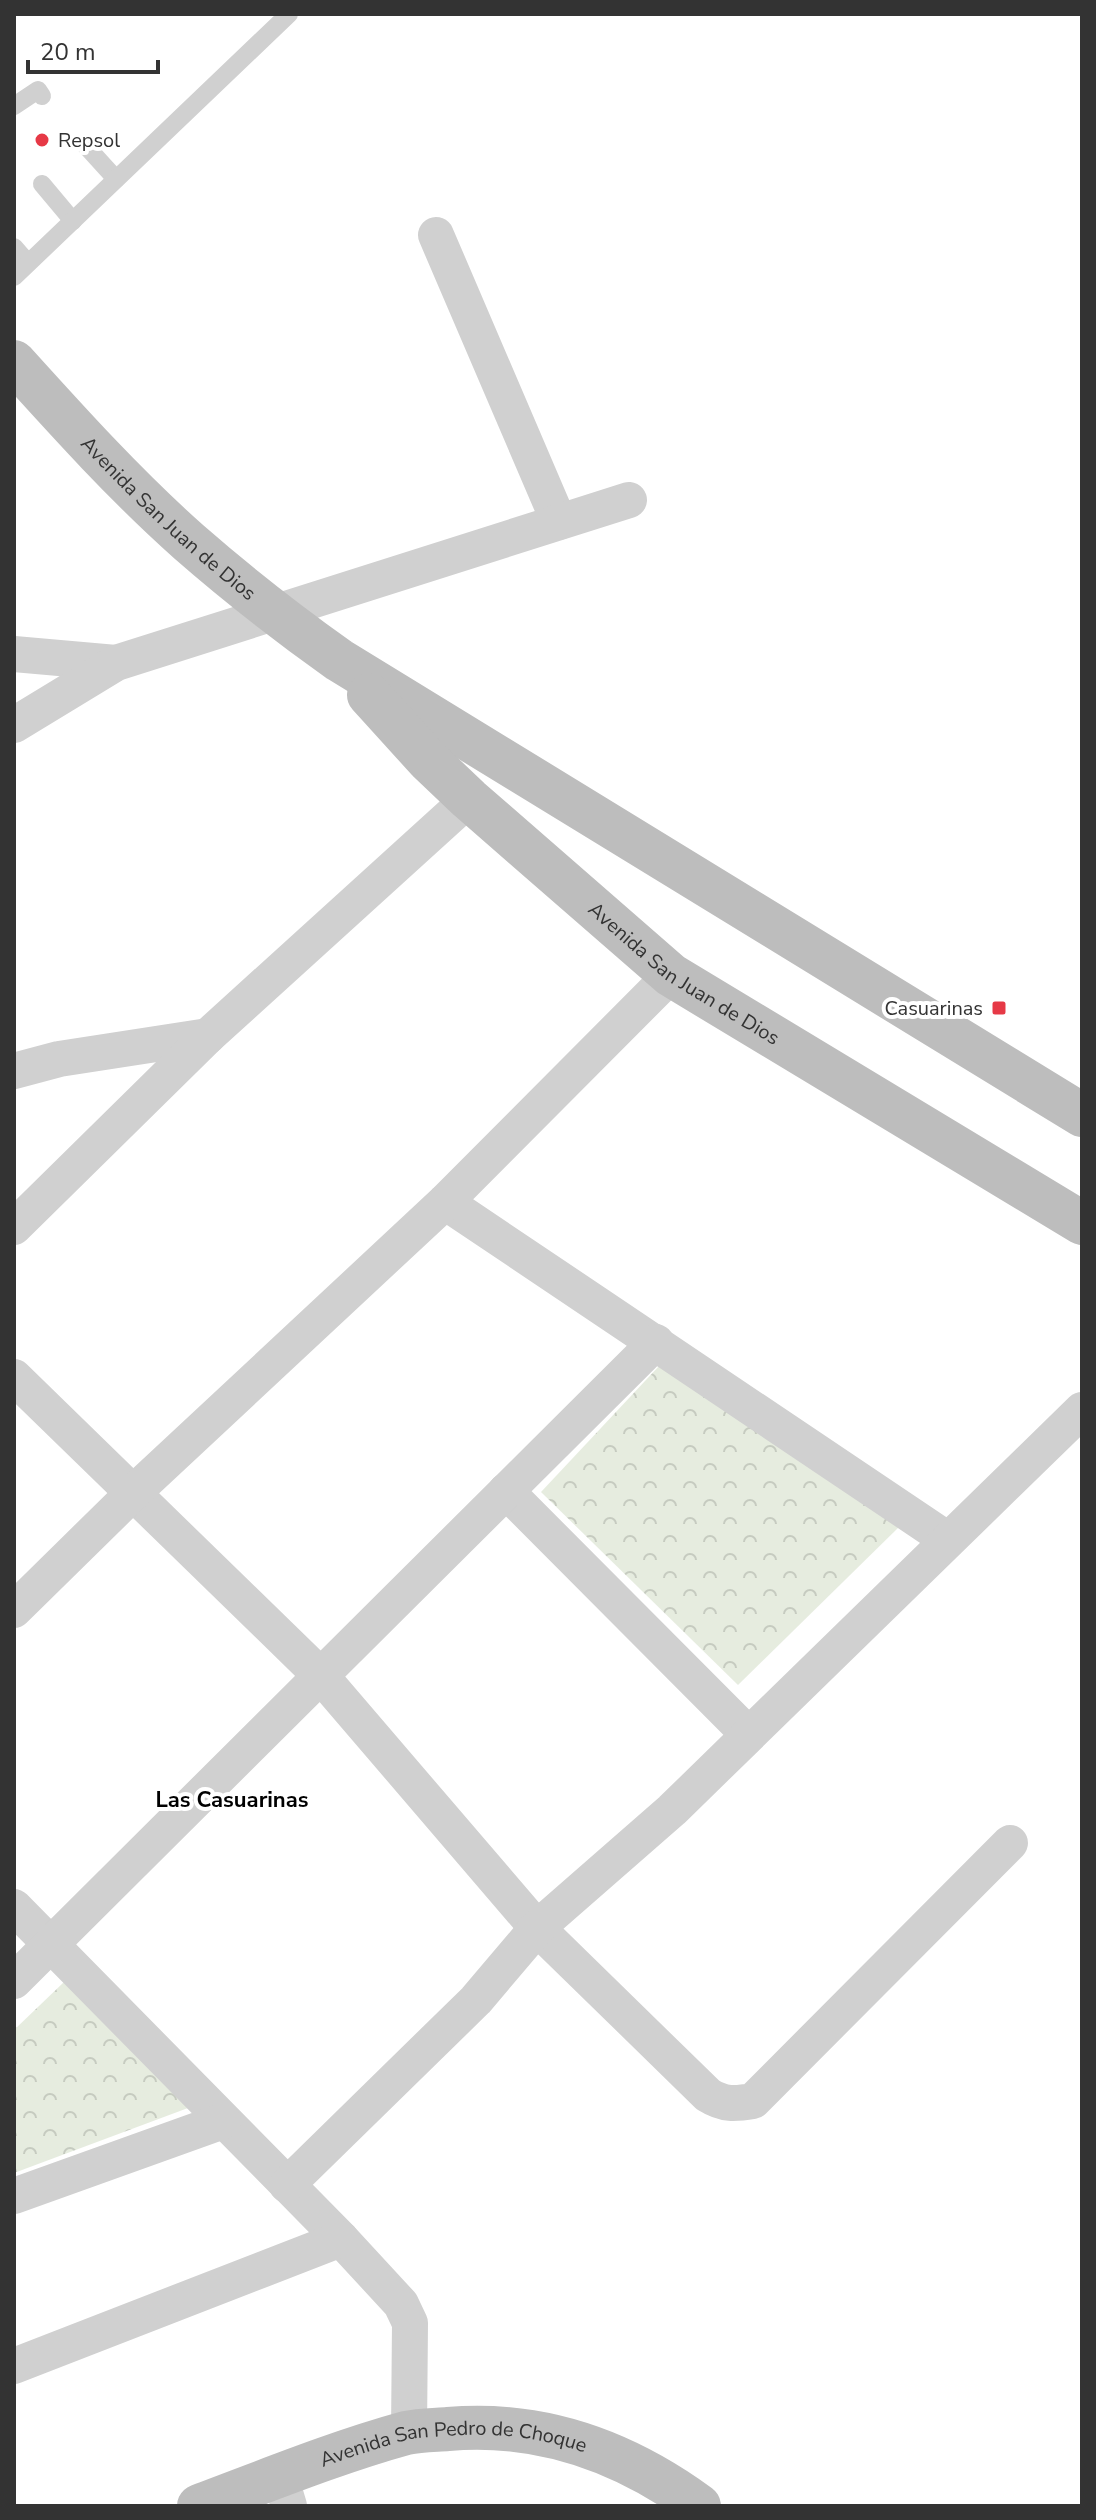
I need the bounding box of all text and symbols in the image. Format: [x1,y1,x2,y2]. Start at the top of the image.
scale bar [28,24,158,74]
text: 20 m [40,36,96,68]
place label: Repsol [58,127,120,154]
marker: Repsol [33,131,51,149]
street label: Avenida San Juan de Dios [75,430,262,606]
street label: Avenida San Juan de Dios [583,896,785,1051]
place label: Casuarinas [884,995,983,1022]
marker: Casuarinas [990,999,1008,1017]
district label: Las Casuarinas [155,1785,309,1815]
street label: Avenida San Pedro de Choque [316,2414,591,2473]

